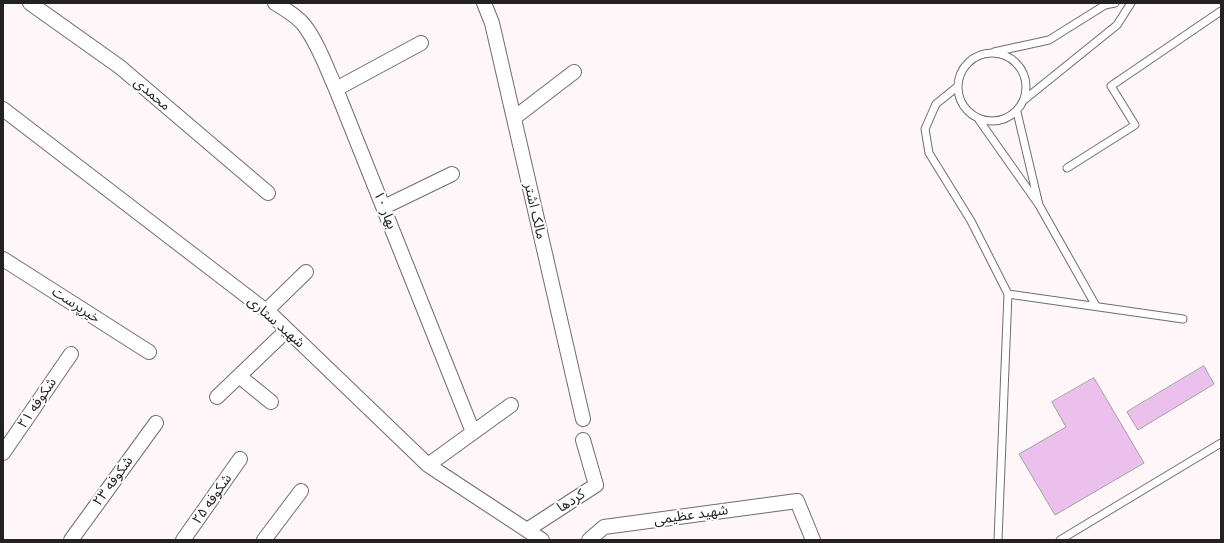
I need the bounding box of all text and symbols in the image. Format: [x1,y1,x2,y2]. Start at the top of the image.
street label: محمدی [130,74,174,114]
street label: مالک اشتر [520,181,550,241]
street label: بهار ۱۰ [370,188,400,232]
street label: خیرپرست [49,283,103,327]
street label: شهید ستاری [244,293,308,351]
street label: شکوفه ۲۱ [14,374,60,432]
street label: شکوفه ۲۳ [89,453,137,509]
street label: شکوفه ۲۵ [189,471,235,527]
street label: کردها [554,486,588,516]
street label: شهید عظیمی [653,501,729,529]

